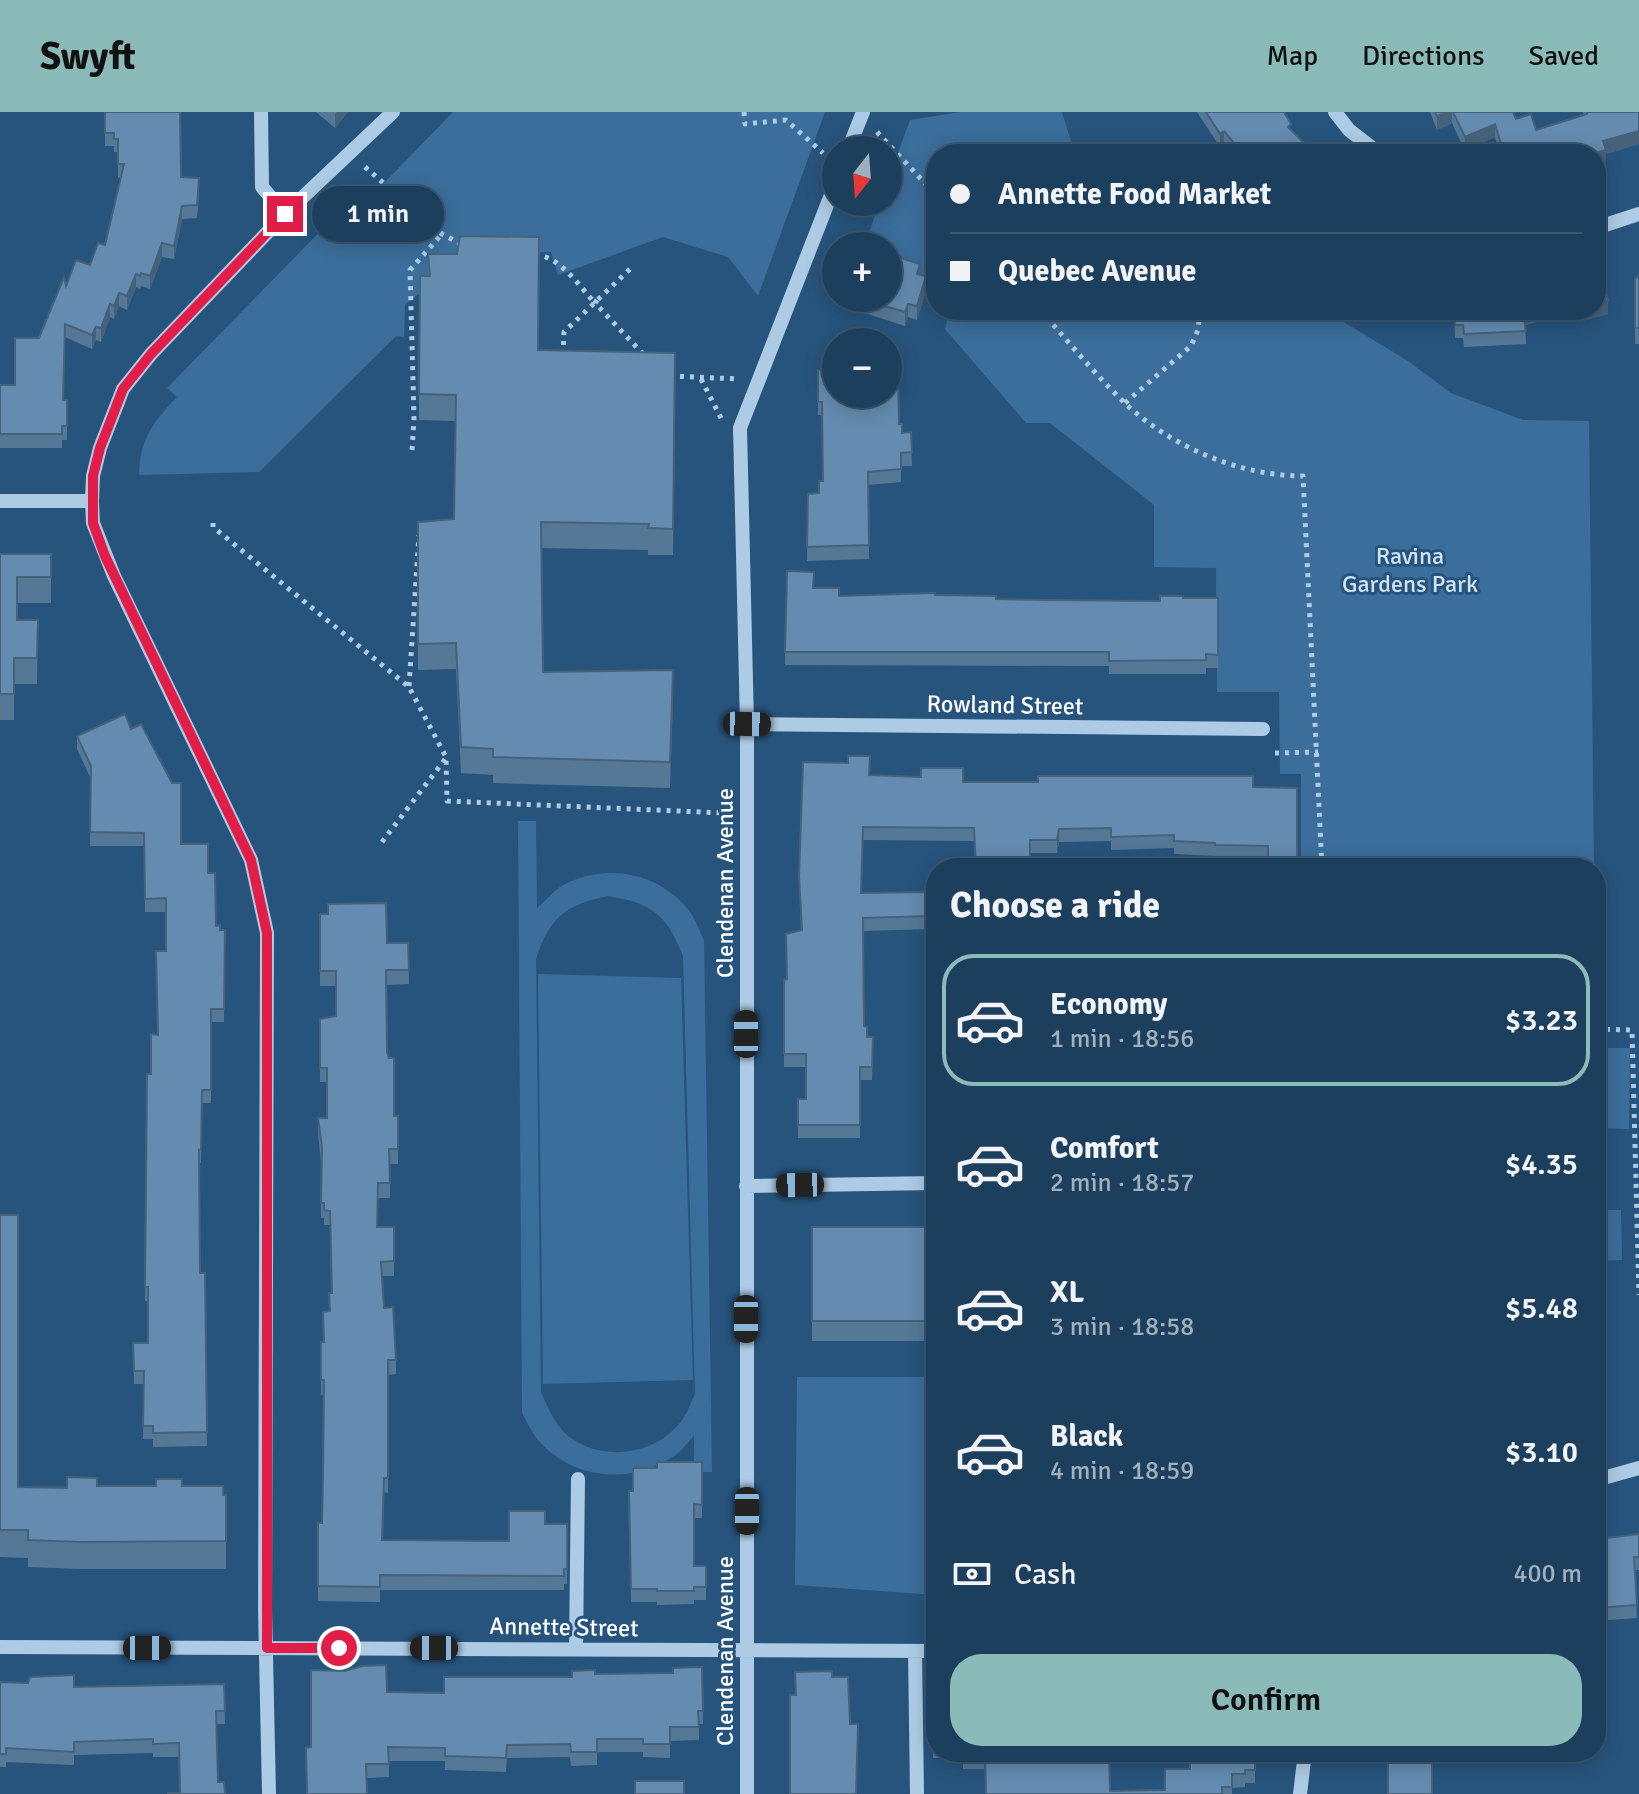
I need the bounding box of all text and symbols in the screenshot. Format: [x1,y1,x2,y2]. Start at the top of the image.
text: Swyft [40,33,136,80]
text: Map [1266,39,1318,73]
text: Directions [1362,39,1484,73]
text: Saved [1528,39,1599,73]
north arrow [822,136,902,216]
map controls [822,136,902,408]
text: Annette Food Market [998,176,1271,213]
callout: 1 min [313,186,445,242]
route end [267,196,303,232]
text: 1 min [347,198,409,230]
button: + [822,232,902,312]
text: Quebec Avenue [998,253,1196,290]
button: − [822,328,902,408]
park label: Ravina Gardens Park [1342,541,1478,599]
street label: Rowland Street [926,689,1084,721]
car [723,712,771,736]
street label: Clendenan Avenue [710,788,740,978]
text: Choose a ride [950,883,1160,928]
icon: car [954,984,1026,1056]
text: Economy [1050,986,1167,1023]
text: $3.23 [1505,1002,1578,1039]
car [734,1010,758,1058]
text: 1 min · 18:56 [1050,1023,1194,1055]
icon: car [954,1128,1026,1200]
text: Comfort [1050,1130,1159,1167]
text: $4.35 [1505,1146,1578,1183]
text: 2 min · 18:57 [1050,1167,1194,1199]
car [776,1173,824,1197]
icon: car [954,1272,1026,1344]
text: XL [1050,1274,1084,1311]
text: $5.48 [1505,1290,1578,1327]
car [734,1295,758,1343]
text: 3 min · 18:58 [1050,1311,1194,1343]
icon: car [954,1416,1026,1488]
text: Black [1050,1418,1123,1455]
text: $3.10 [1505,1434,1578,1471]
text: 4 min · 18:59 [1050,1455,1194,1487]
car [735,1487,759,1535]
icon: cash [950,1552,994,1596]
street label: Clendenan Avenue [710,1556,740,1746]
text: Cash [1014,1556,1077,1593]
text: 400 m [1513,1558,1582,1590]
street label: Annette Street [489,1611,639,1643]
route start [321,1630,357,1666]
car [123,1636,171,1660]
car [410,1636,458,1660]
button: Confirm [950,1654,1582,1746]

